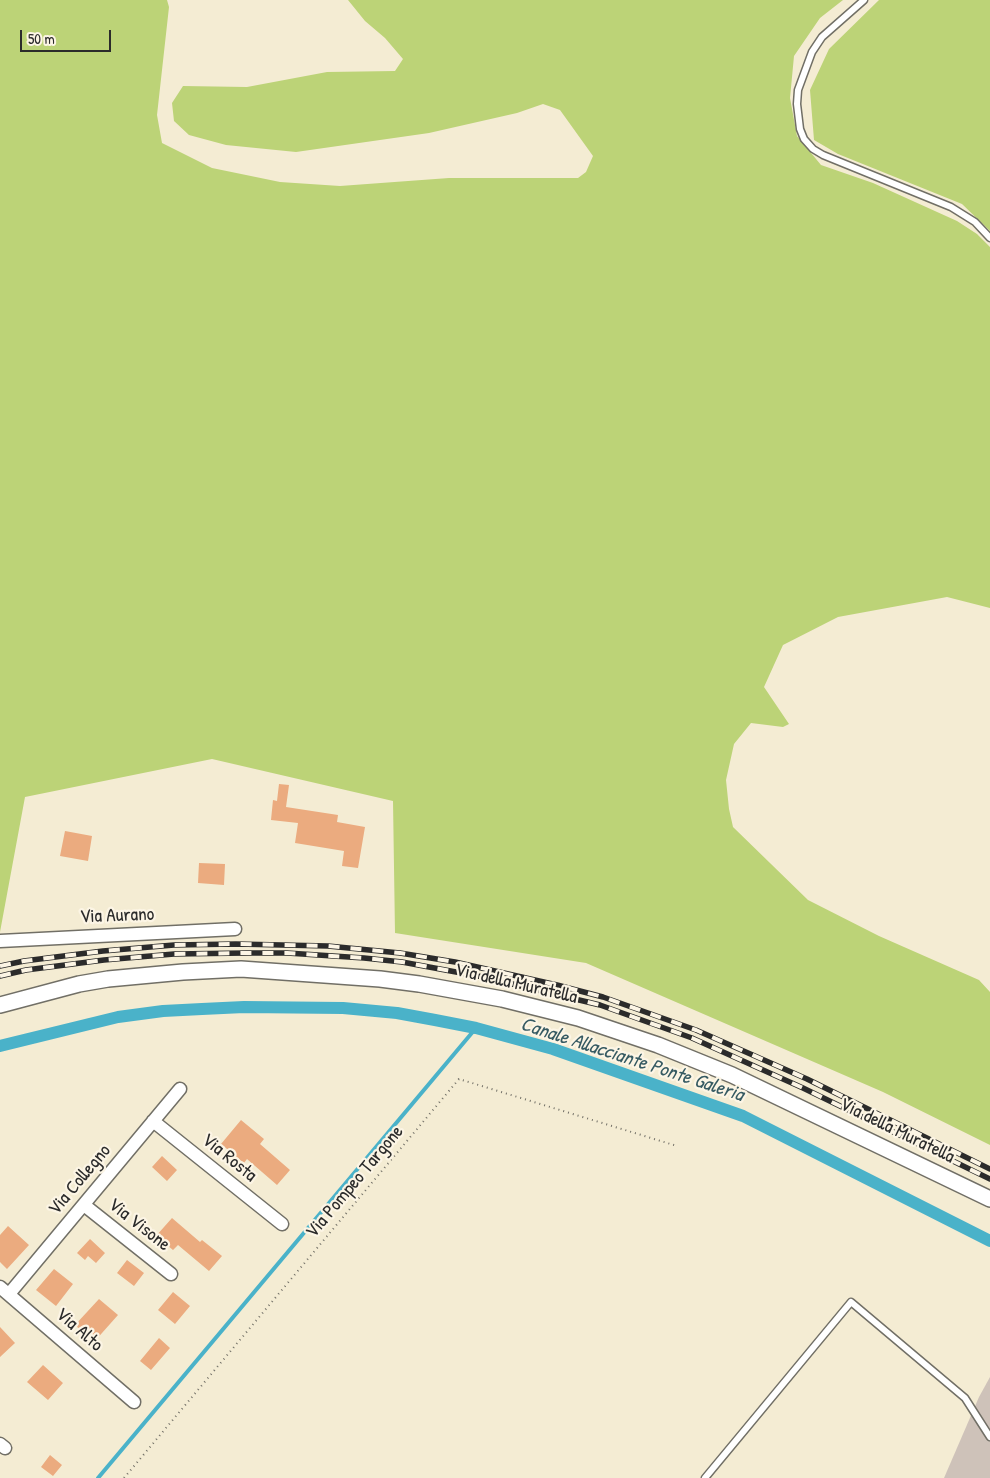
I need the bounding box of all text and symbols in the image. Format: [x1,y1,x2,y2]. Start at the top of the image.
scale bar [22,20,114,52]
text: 50 m [28,28,55,49]
street label: Via Aurano [79,903,155,929]
street label: Via della Muratella [452,959,580,1009]
water label: Canale Allacciante Ponte Galeria [517,1013,747,1107]
street label: Via della Muratella [836,1093,958,1169]
street label: Via Pompeo Targone [301,1121,409,1243]
street label: Via Rosta [197,1129,261,1187]
street label: Via Collegno [44,1140,116,1220]
street label: Via Visone [103,1194,175,1256]
street label: Via Alto [51,1303,107,1357]

